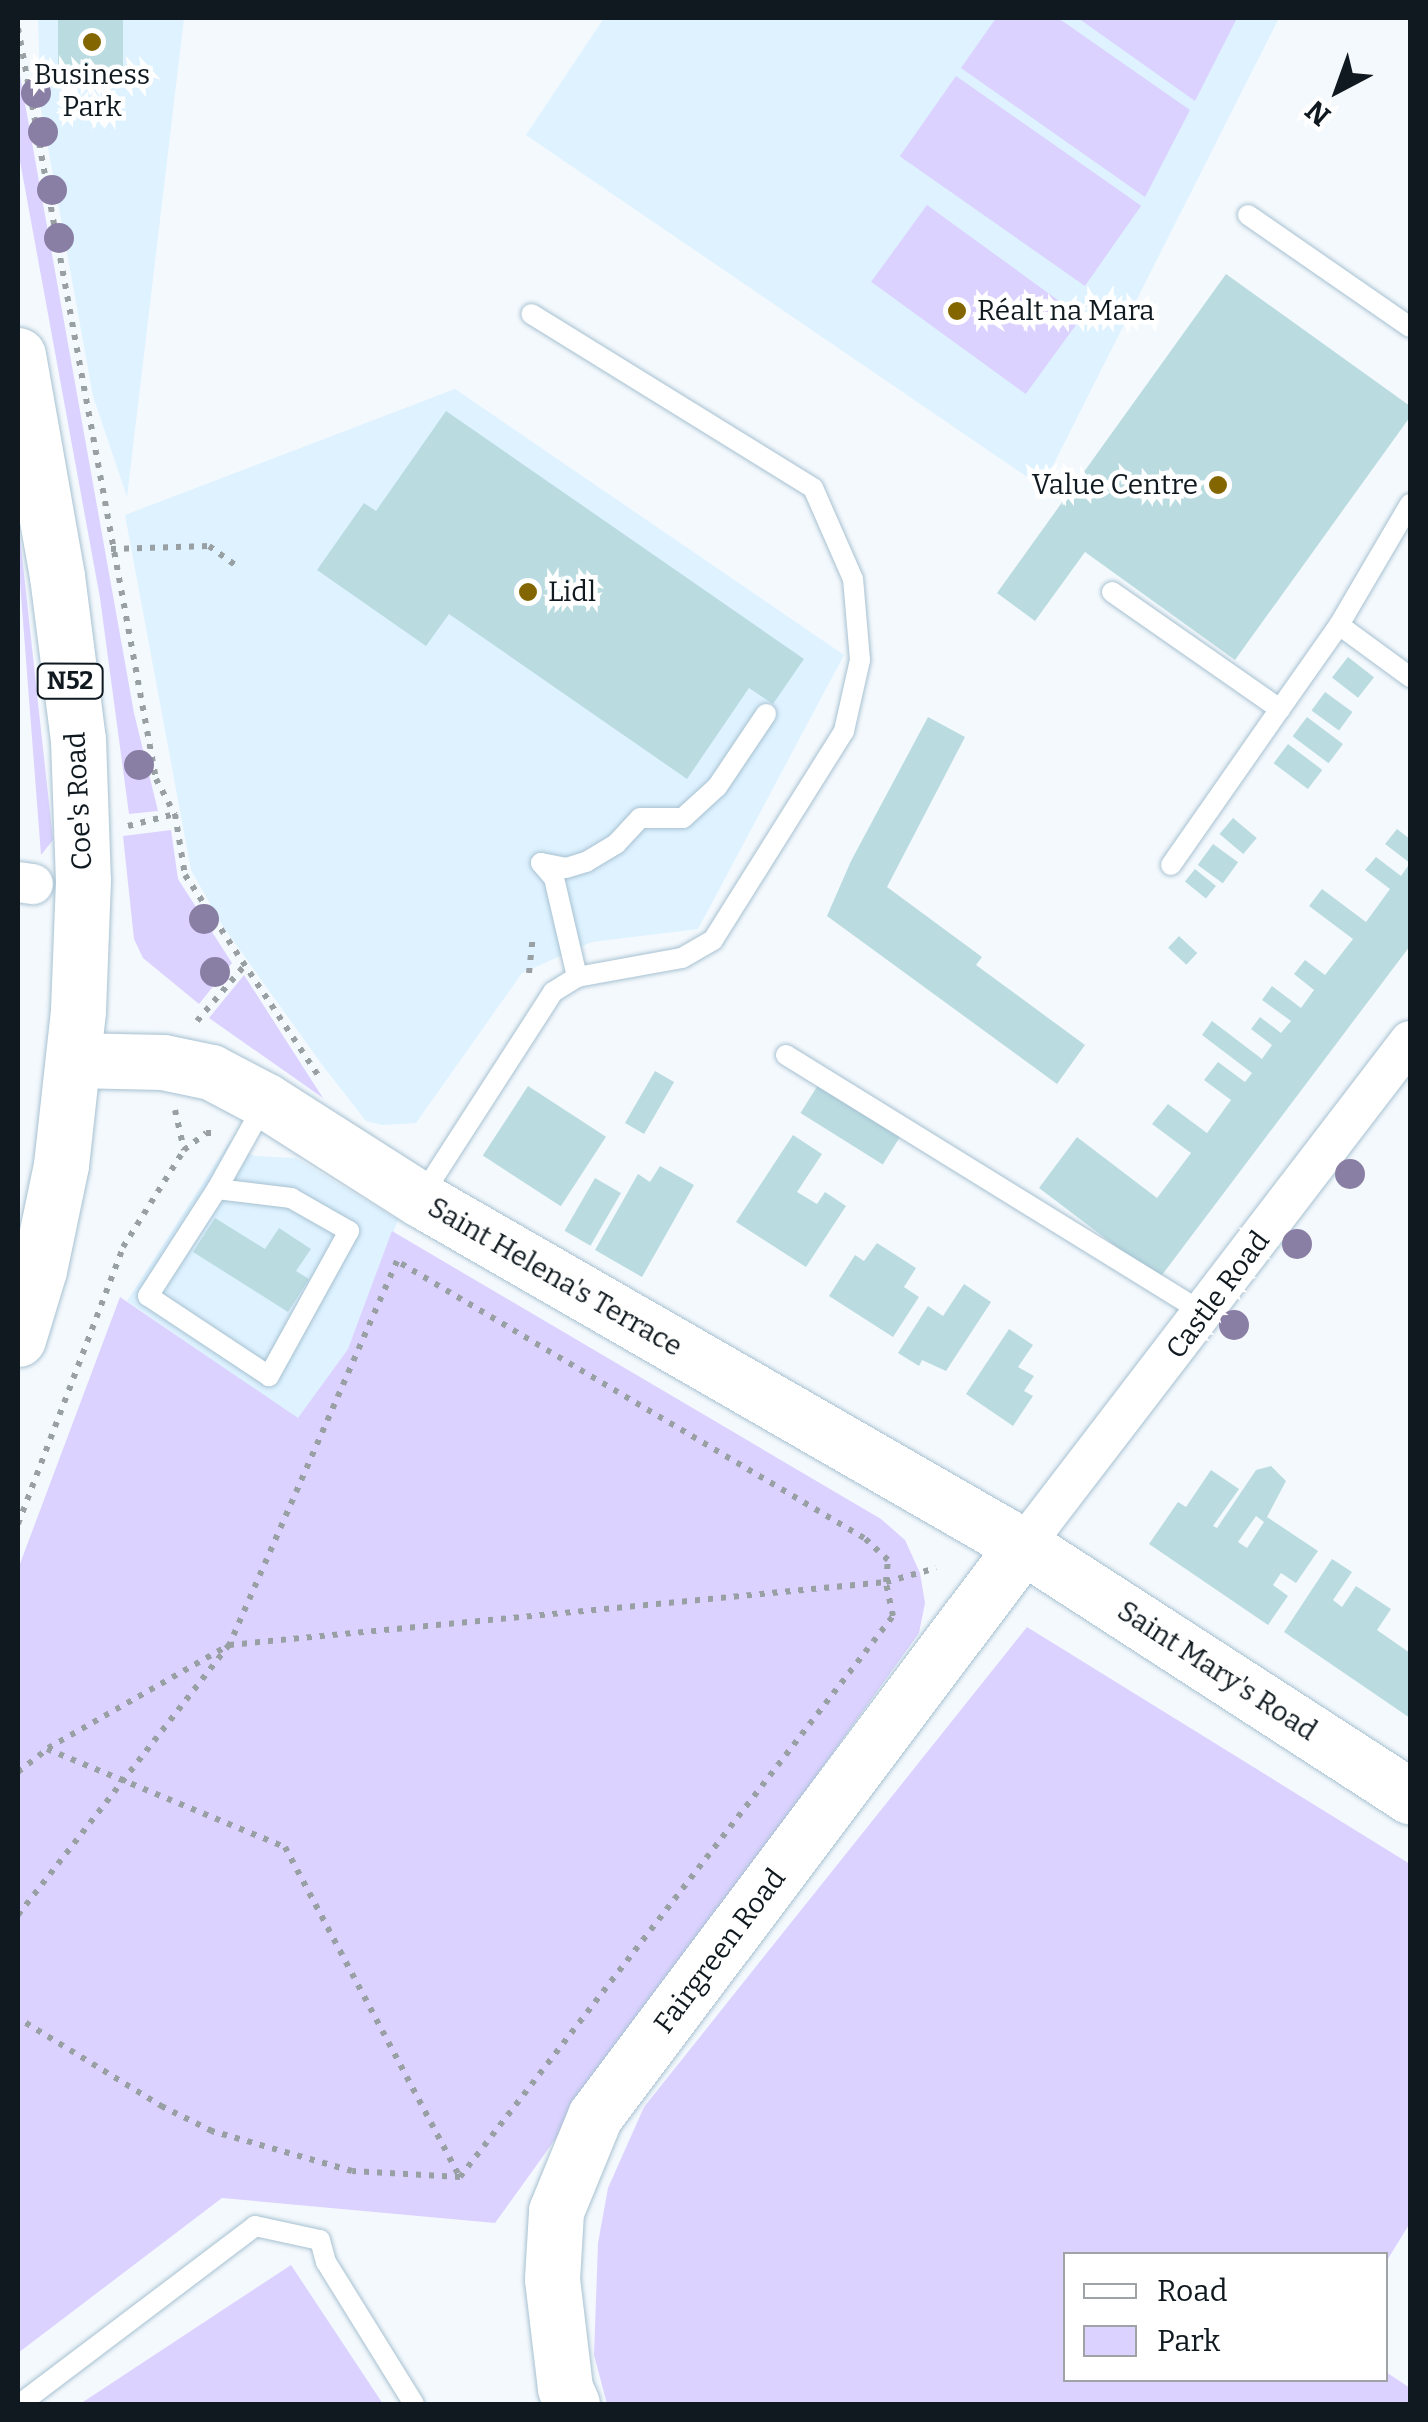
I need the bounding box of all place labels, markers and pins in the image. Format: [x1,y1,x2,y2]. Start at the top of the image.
marker: Business Park [81,31,103,53]
place label: Business Park [34,58,150,124]
place label: Réalt na Mara [977,294,1155,328]
marker: Réalt na Mara [946,300,968,322]
place label: Value Centre [1032,468,1198,502]
marker: Value Centre [1207,474,1229,496]
place label: Lidl [548,575,596,609]
marker: Lidl [517,581,539,603]

